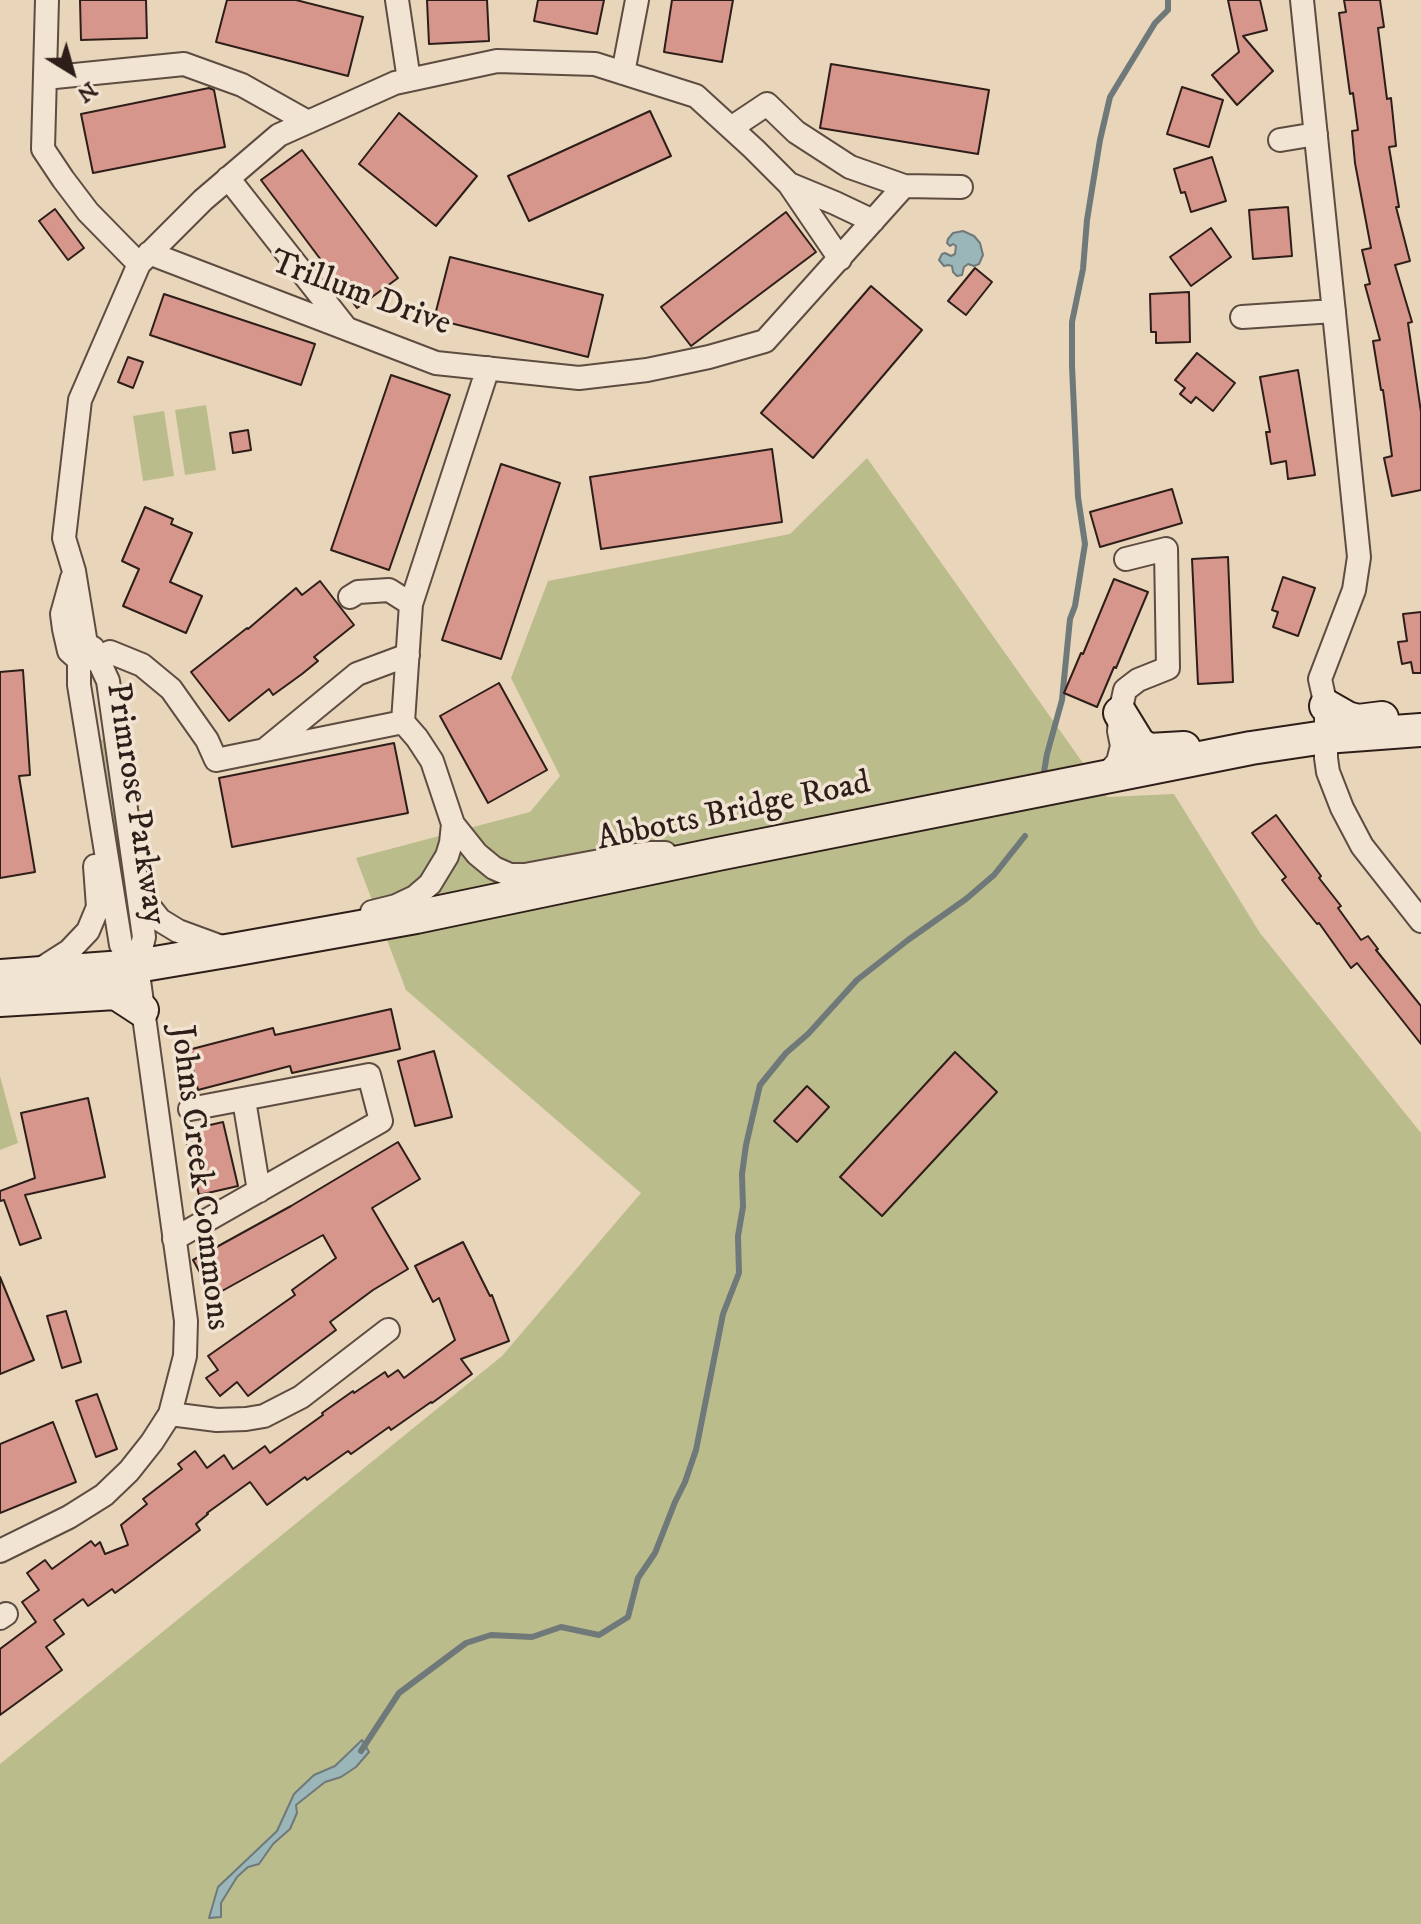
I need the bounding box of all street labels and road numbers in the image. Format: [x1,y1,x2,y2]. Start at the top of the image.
street label: Trillum Drive [264,244,456,346]
street label: Primrose Parkway [95,680,173,928]
street label: Abbotts Bridge Road [594,764,874,862]
street label: Johns Creek Commons [159,1023,237,1333]

